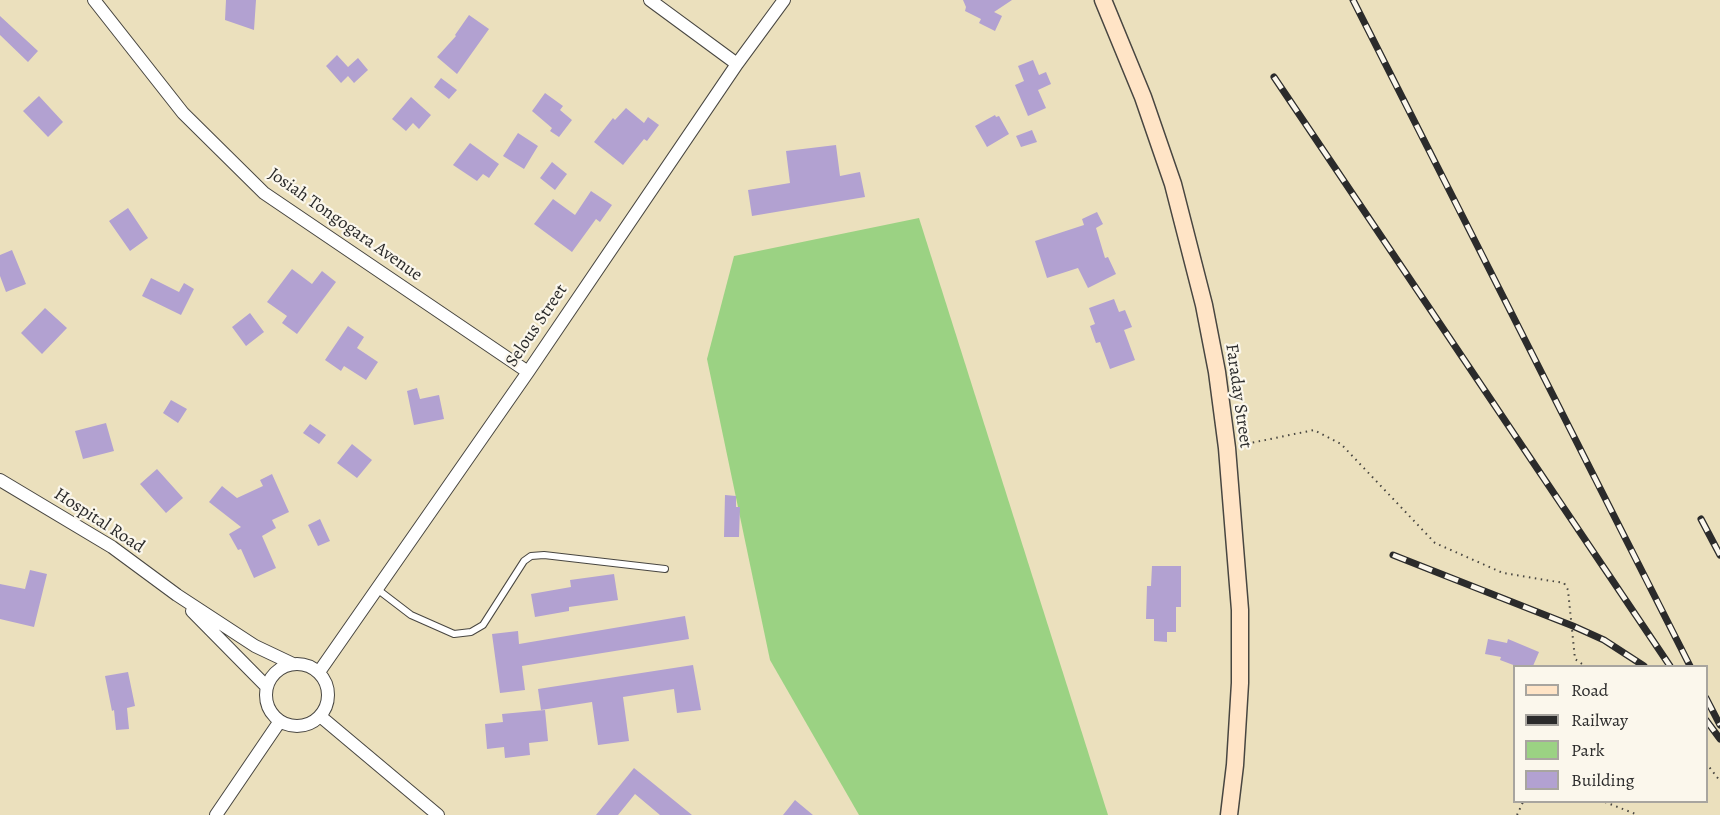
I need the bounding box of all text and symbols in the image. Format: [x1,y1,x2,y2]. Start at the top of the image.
street label: Josiah Tongogara Avenue [264,164,426,286]
street label: Selous Street [501,280,573,372]
street label: Faraday Street [1220,342,1256,450]
street label: Hospital Road [50,484,148,558]
legend [1513,665,1708,803]
text: Road [1571,678,1608,702]
text: Railway [1571,708,1628,732]
text: Park [1571,738,1605,762]
text: Building [1571,768,1635,792]

